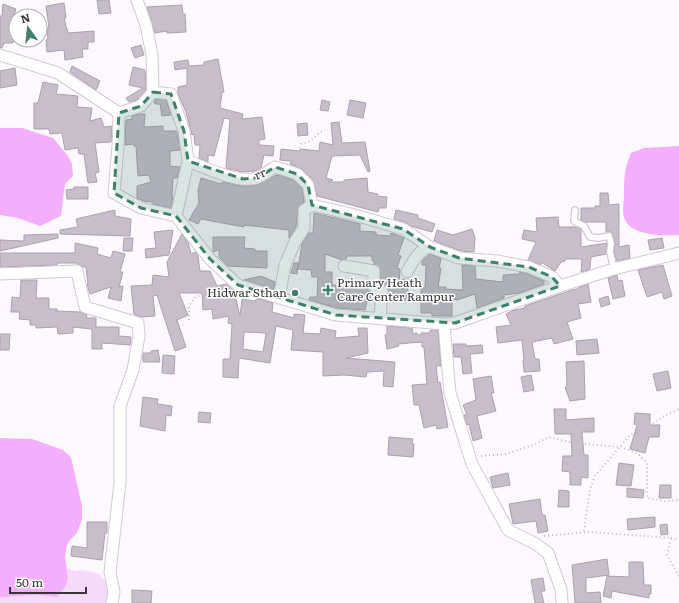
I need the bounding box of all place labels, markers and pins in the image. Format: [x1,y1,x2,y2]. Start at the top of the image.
place label: Primary Heath Care Center Rampur [337,273,454,305]
place label: Hidwar Sthan [207,283,287,301]
marker: Primary Heath Care Center Rampur [322,284,334,296]
marker: Hidwar Sthan [290,288,300,298]

